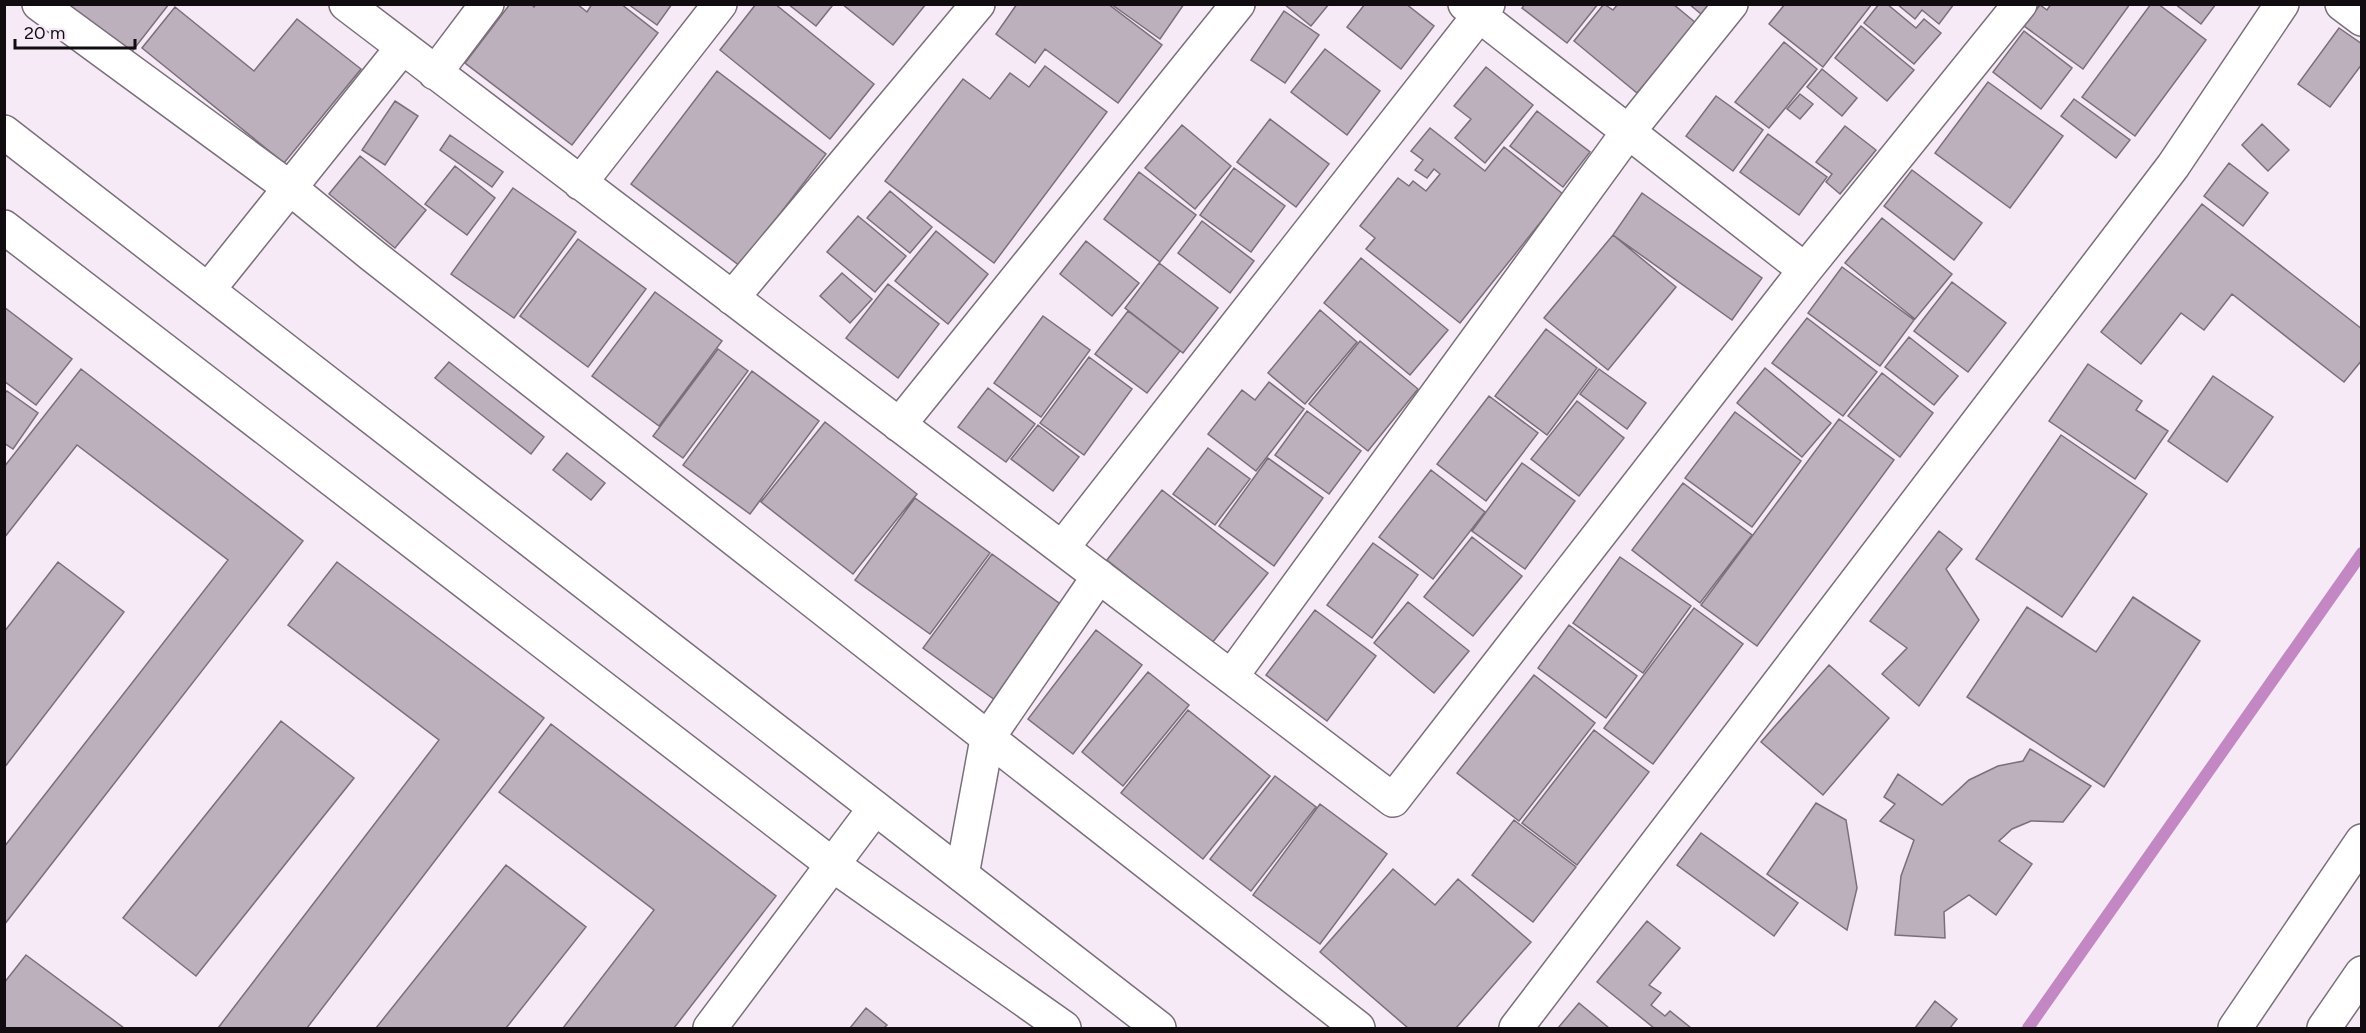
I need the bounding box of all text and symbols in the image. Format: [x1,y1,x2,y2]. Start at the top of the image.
scale bar [15,12,135,50]
text: 20 m [24,22,65,44]

